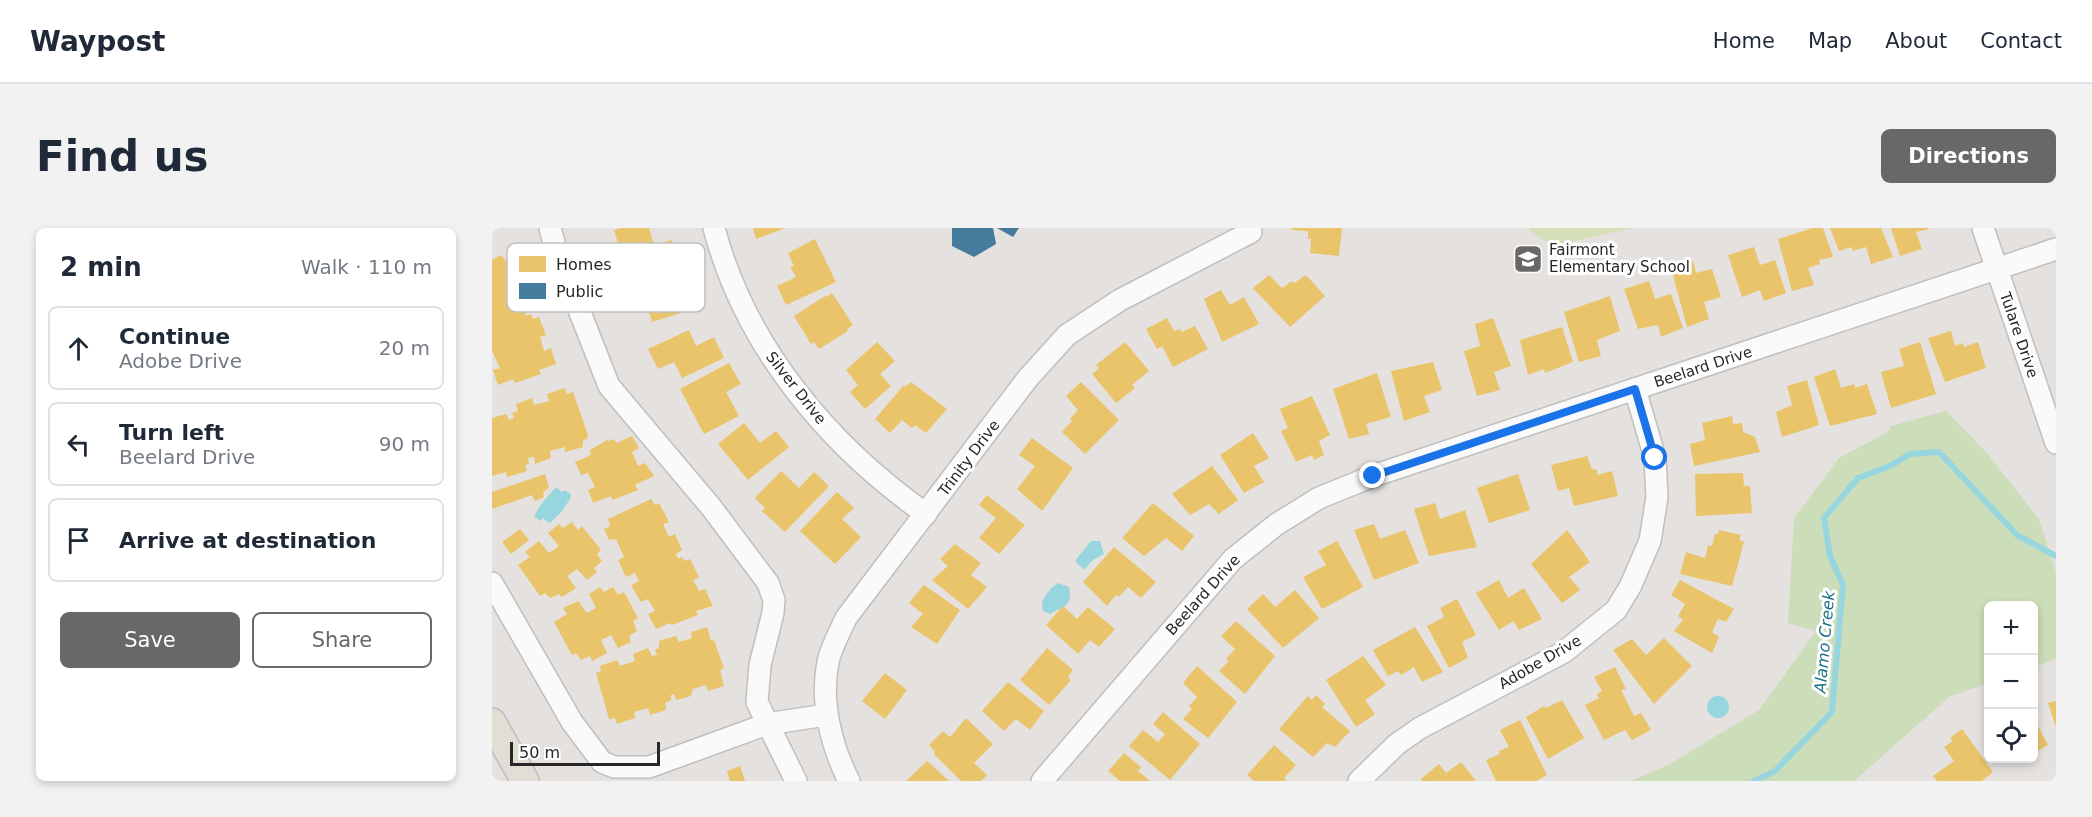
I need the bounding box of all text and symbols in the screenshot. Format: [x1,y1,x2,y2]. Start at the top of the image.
text: Waypost [30,25,166,58]
text: Home [1713,29,1775,53]
text: Map [1808,29,1852,53]
text: About [1885,29,1947,53]
text: Contact [1980,29,2062,53]
button: Directions [1881,129,2056,183]
text: Find us [36,132,209,181]
place label: Fairmont Elementary School [1549,241,1690,276]
legend [507,243,705,312]
school or university icon: Fairmont Elementary School [1512,243,1544,275]
text: 2 min [60,252,142,282]
text: Walk · 110 m [301,255,432,279]
text: Homes [556,255,612,274]
text: Public [556,282,603,301]
street label: Tulare Drive [1996,289,2042,380]
text: Continue [119,324,230,349]
icon: ahead [62,332,95,365]
text: 20 m [379,336,430,360]
street label: Beelard Drive [1652,343,1754,391]
street label: Silver Drive [762,348,830,428]
text: Adobe Drive [119,349,242,373]
street label: Trinity Drive [934,416,1003,500]
text: Turn left [119,420,224,445]
icon: left [62,428,95,461]
text: 90 m [379,432,430,456]
route start [1641,444,1667,470]
text: Beelard Drive [119,445,255,469]
route end [1359,462,1385,488]
icon: arrive [62,524,95,557]
text: Arrive at destination [119,528,376,553]
street label: Beelard Drive [1162,551,1244,639]
water label: Alamo Creek [1810,589,1838,695]
map controls [1984,601,2038,763]
button: + [1984,601,2038,655]
button: Save [60,612,240,668]
button: Share [252,612,432,668]
street label: Adobe Drive [1496,631,1584,693]
button: − [1984,655,2038,709]
button: locate [1984,709,2038,763]
scale bar [510,739,660,766]
text: 50 m [519,743,560,762]

